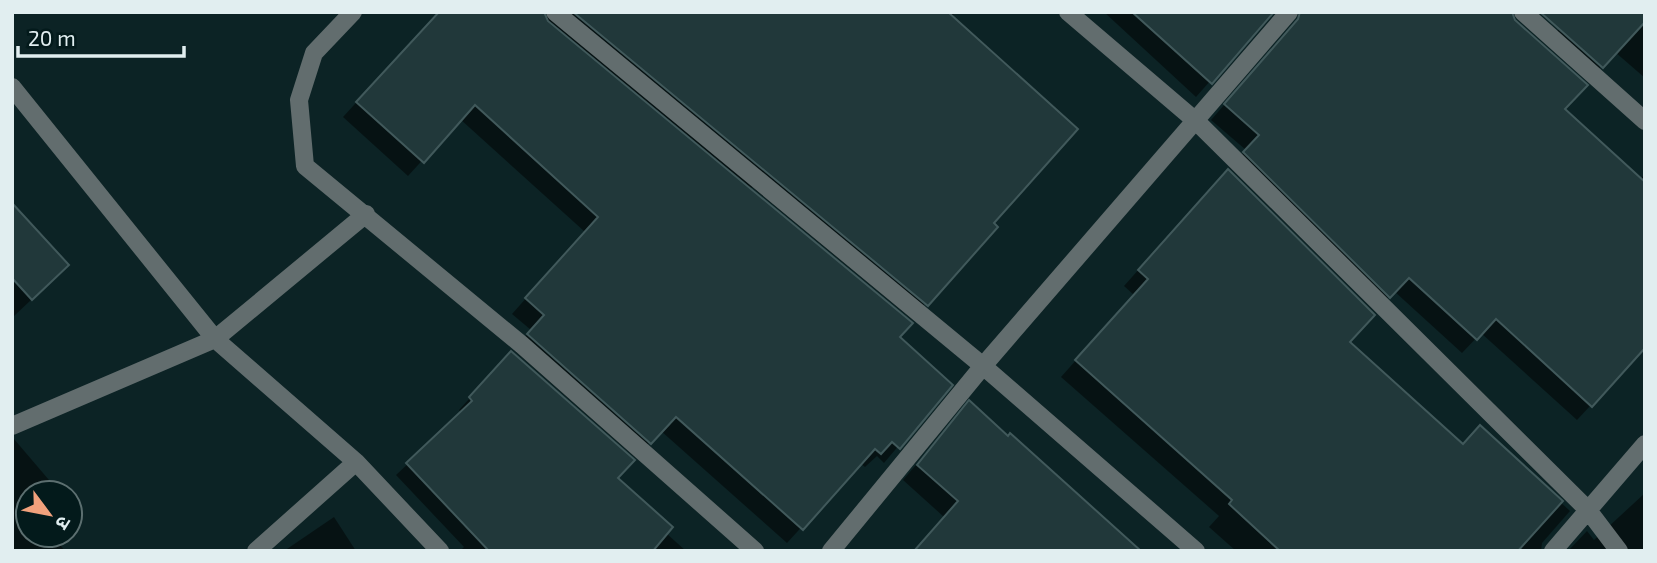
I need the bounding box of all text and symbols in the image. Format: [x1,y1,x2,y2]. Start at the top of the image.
scale bar [18,14,184,58]
text: 20 m [28,25,76,50]
north arrow [14,479,84,549]
text: उ [51,512,77,535]

